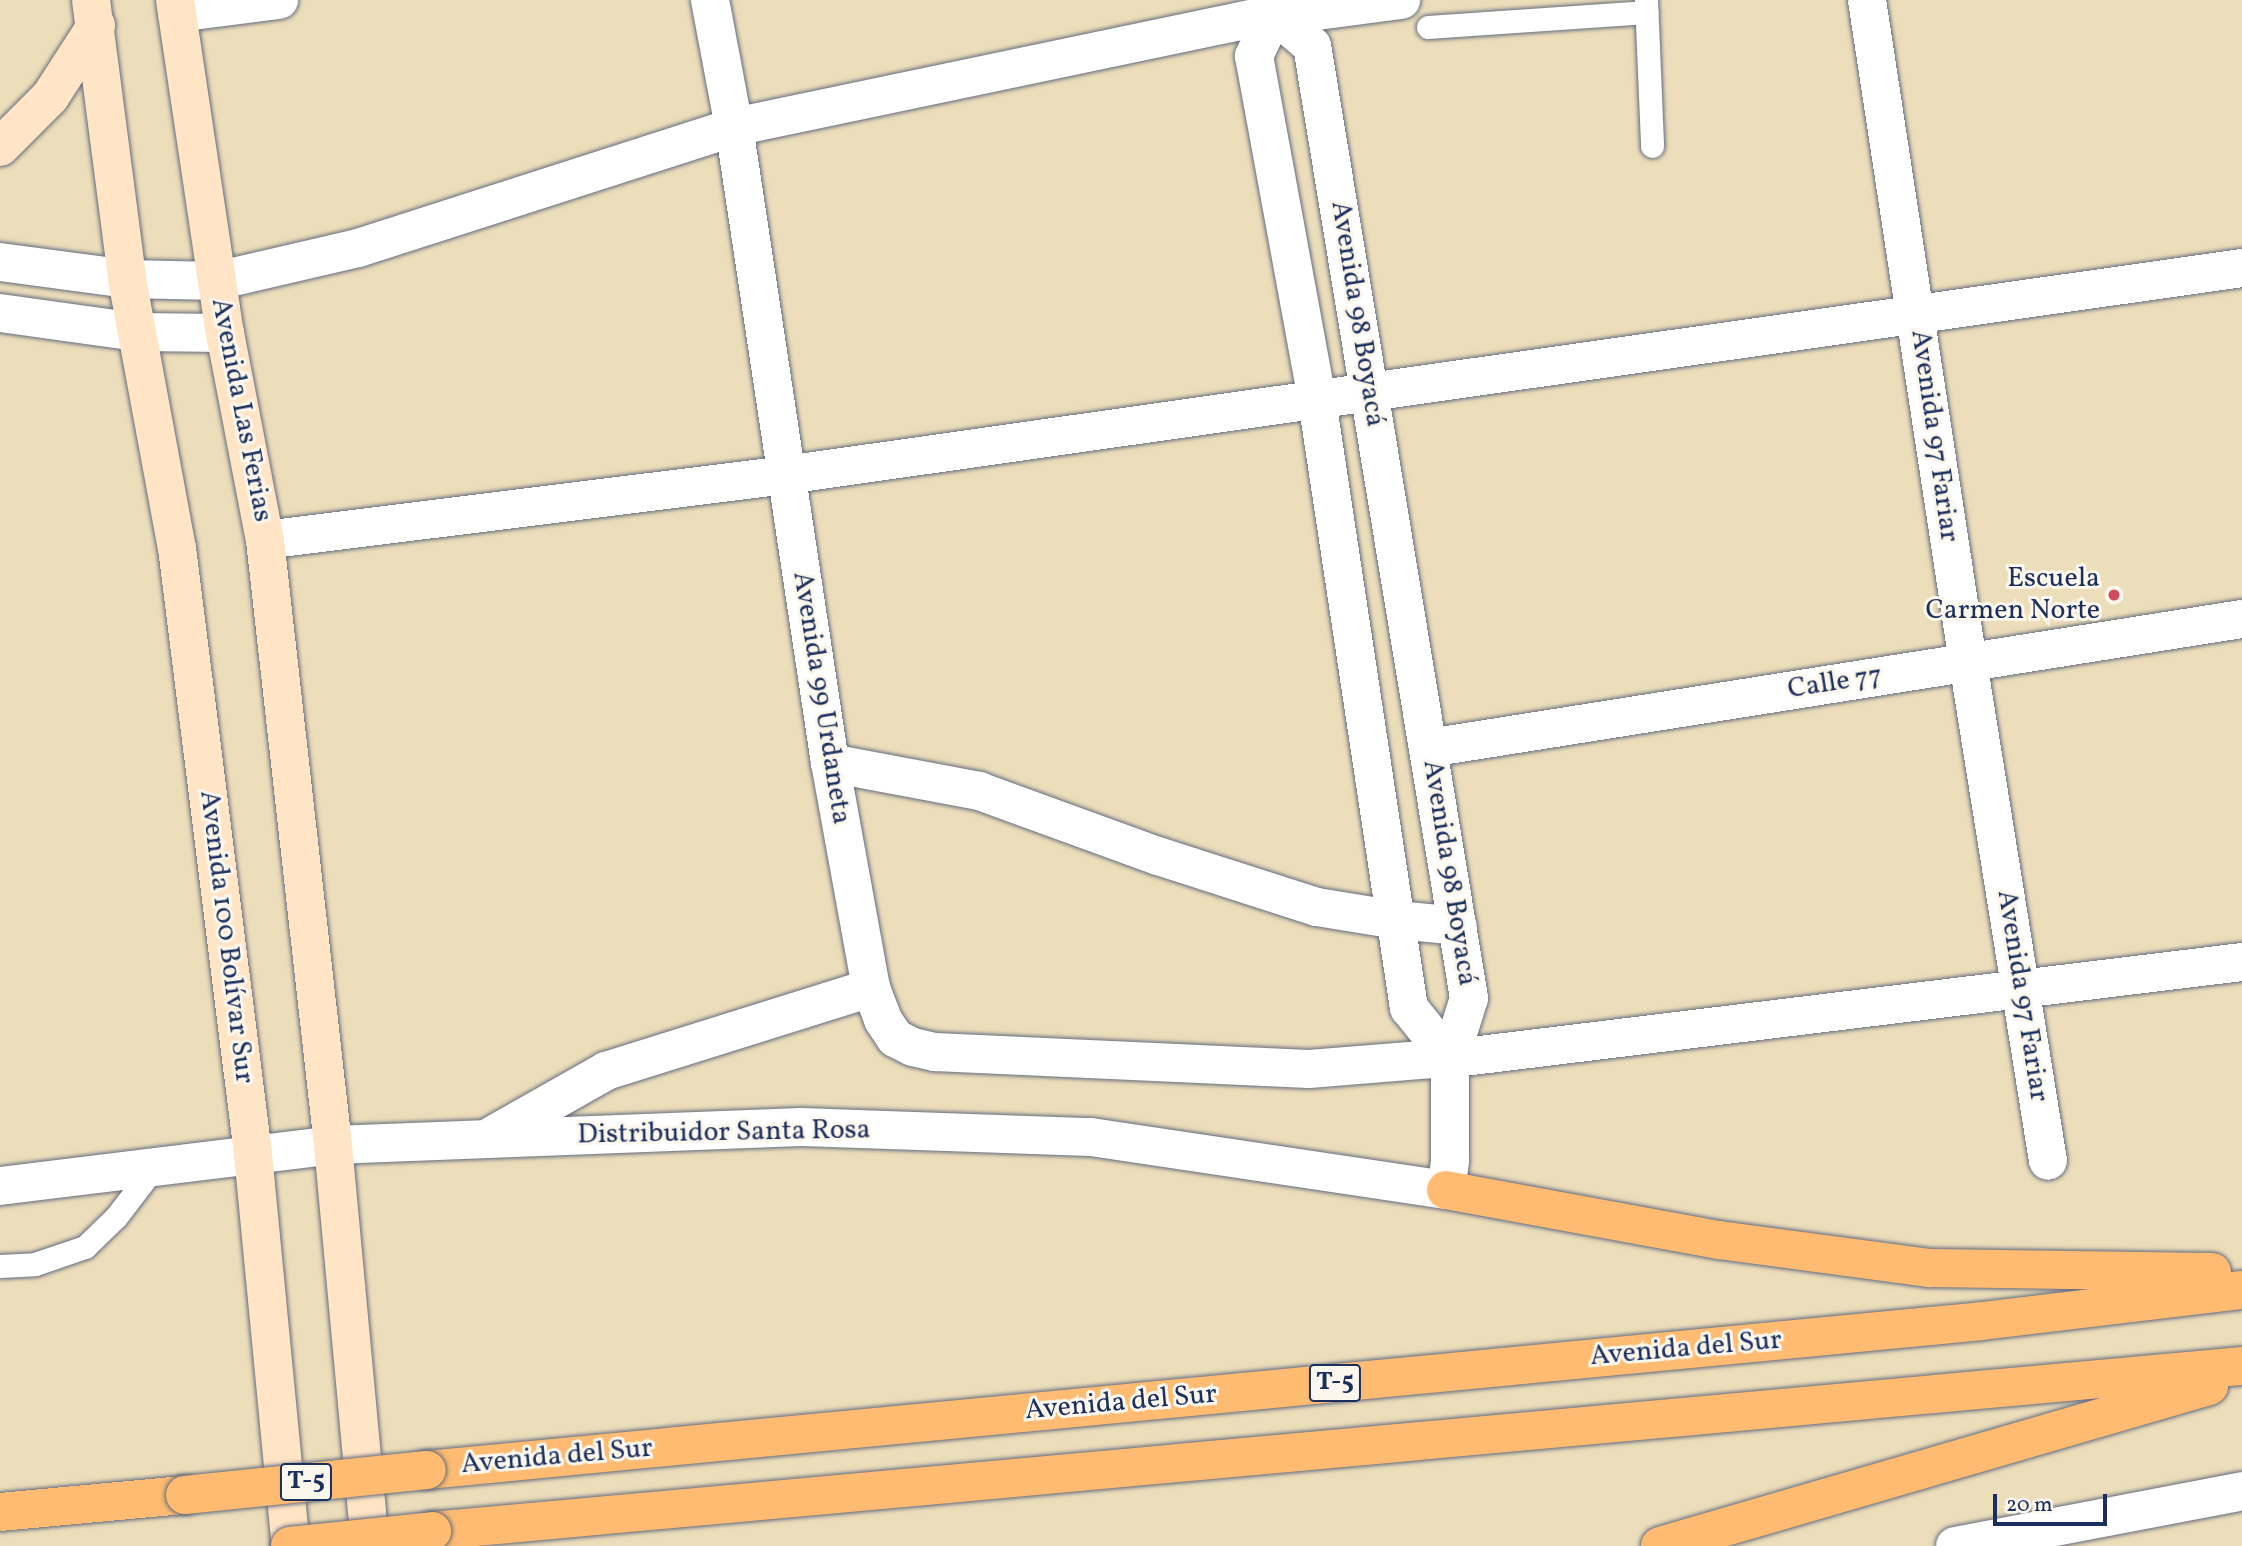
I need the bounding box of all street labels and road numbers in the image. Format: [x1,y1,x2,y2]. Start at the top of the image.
street label: Avenida 98 Boyacá [1323,199,1391,429]
street label: Avenida Las Ferias [203,295,279,525]
street label: Avenida 97 Fariar [1902,328,1966,544]
street label: Avenida 99 Urdaneta [784,569,858,827]
street label: Calle 77 [1785,659,1885,707]
street label: Avenida 98 Boyacá [1415,758,1483,988]
street label: Avenida 100 Bolívar Sur [191,789,261,1085]
street label: Avenida 97 Fariar [1989,888,2055,1104]
street label: Distribuidor Santa Rosa [577,1114,871,1152]
street label: Avenida del Sur [1589,1324,1783,1374]
road number: T-5 [1309,1360,1361,1406]
street label: Avenida del Sur [1024,1378,1218,1428]
street label: Avenida del Sur [460,1432,654,1482]
road number: T-5 [280,1460,332,1504]

